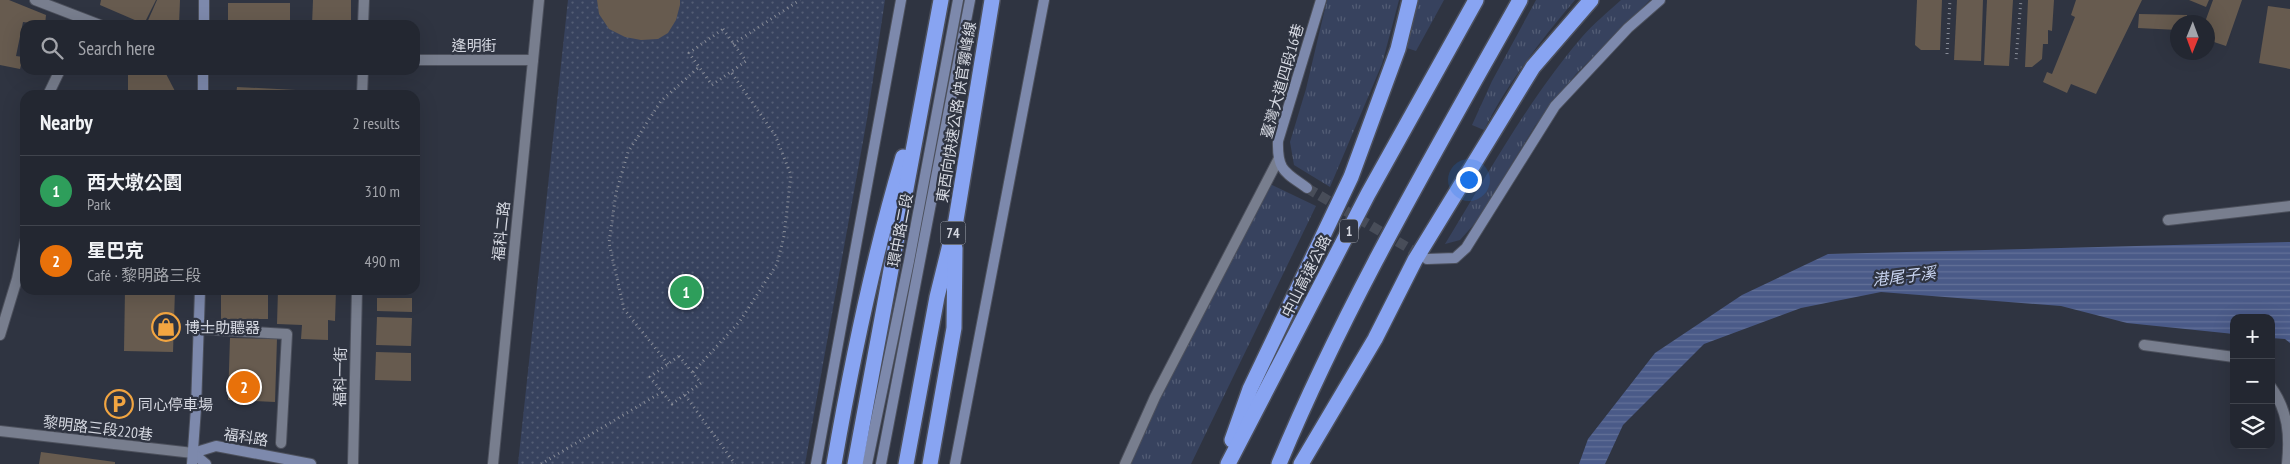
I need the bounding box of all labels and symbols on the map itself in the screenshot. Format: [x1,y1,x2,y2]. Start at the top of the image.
north arrow [2170,15,2215,60]
street label: 東西向快速公路 快官霧峰線 [932,20,980,204]
street label: 臺灣大道四段16巷 [1257,21,1307,141]
street label: 逢明街 [451,36,497,55]
your location [1456,167,1482,193]
street label: 環中路二段 [884,191,916,269]
street label: 福科二路 [488,200,514,262]
road number: 1 [1340,220,1358,242]
road number: 74 [940,222,966,244]
street label: 中山高速公路 [1277,232,1335,320]
water label: 港尾子溪 [1871,262,1939,290]
pin: 1 [670,273,702,311]
shop icon: 博士助聽器 [151,312,181,342]
place label: 博士助聽器 [185,318,260,337]
street label: 福科一街 [330,347,350,407]
pin: 2 [228,368,260,406]
parking icon: 同心停車場 [104,389,134,419]
place label: 同心停車場 [138,395,213,414]
street label: 黎明路三段220巷 [42,412,154,444]
street label: 福科路 [222,424,270,450]

